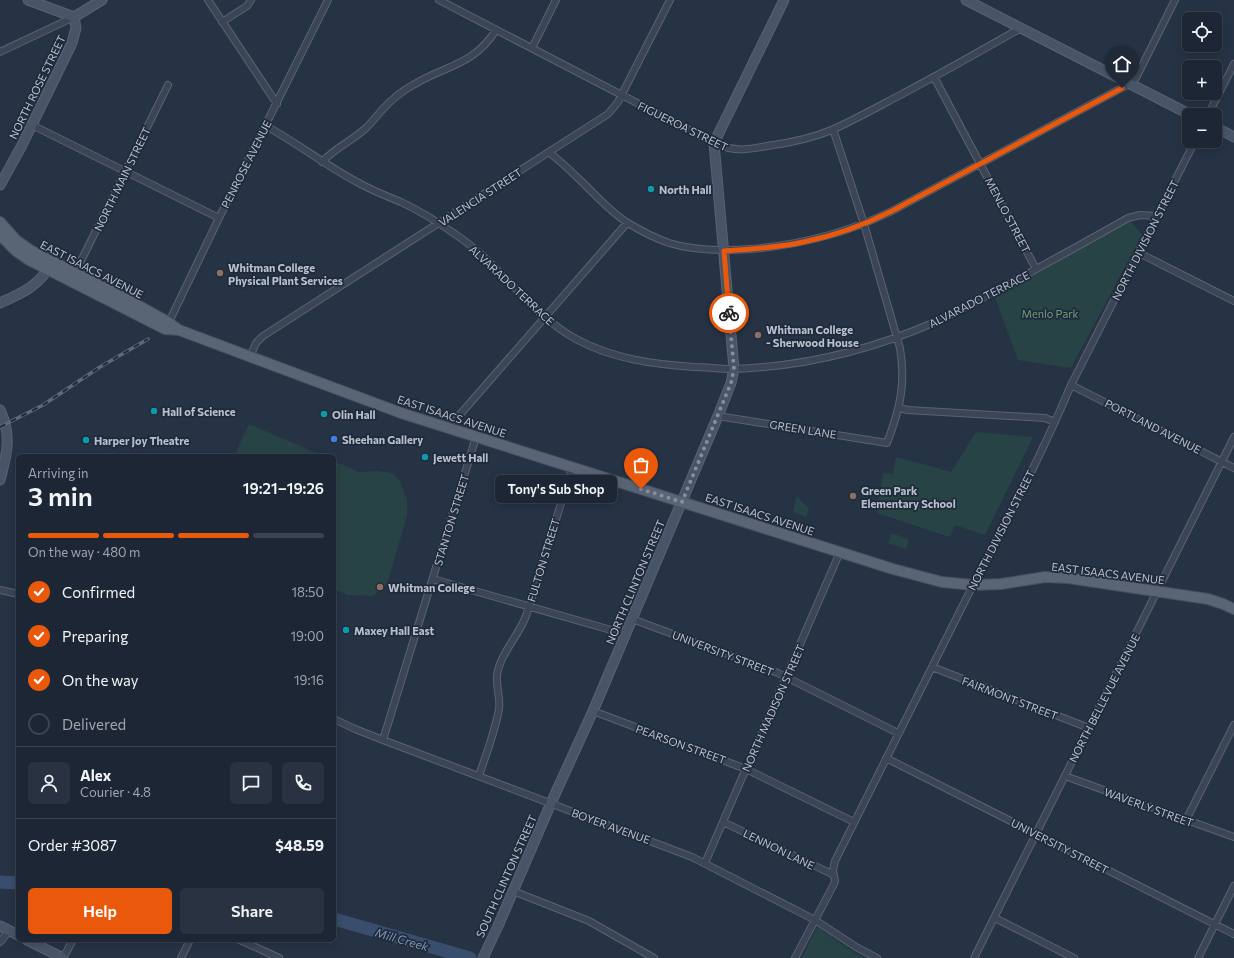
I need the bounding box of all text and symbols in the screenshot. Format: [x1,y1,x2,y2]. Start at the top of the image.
map controls [1182,12,1222,148]
button: locate [1182,12,1222,52]
street label: NORTH ROSE STREET [6,33,68,141]
pin [1105,47,1139,88]
icon: home [1111,53,1133,75]
button: + [1182,60,1222,100]
street label: FIGUEROA STREET [636,99,730,153]
button: − [1182,108,1222,148]
street label: PENROSE AVENUE [218,118,274,210]
street label: NORTH MAIN STREET [91,125,153,233]
street label: VALENCIA STREET [436,165,524,229]
street label: MENLO STREET [983,175,1033,255]
street label: NORTH DIVISION STREET [1109,178,1181,302]
place label: North Hall [659,183,712,196]
marker: North Hall [646,184,656,194]
street label: EAST ISAACS AVENUE [38,237,146,301]
street label: ALVARADO TERRACE [467,242,557,328]
place label: Whitman College Physical Plant Services [228,261,343,287]
marker: Whitman College Physical Plant Services [215,268,225,278]
street label: ALVARADO TERRACE [927,268,1031,330]
courier [709,293,749,333]
icon: bike [718,302,740,324]
park label: Menlo Park [1021,307,1079,320]
place label: Whitman College - Sherwood House [766,323,859,349]
marker: Whitman College - Sherwood House [753,330,763,340]
street label: EAST ISAACS AVENUE [396,392,508,440]
street label: PORTLAND AVENUE [1103,396,1203,456]
place label: Hall of Science [162,405,236,418]
marker: Hall of Science [149,406,159,416]
place label: Olin Hall [332,408,376,421]
marker: Olin Hall [319,409,329,419]
street label: GREEN LANE [769,417,837,441]
place label: Sheehan Gallery [342,433,423,446]
place label: Harper Joy Theatre [94,434,190,448]
marker: Sheehan Gallery [329,434,339,444]
marker: Harper Joy Theatre [81,435,91,445]
pin [624,448,658,489]
place label: Jewett Hall [433,451,488,465]
marker: Jewett Hall [420,452,430,462]
icon: bag [630,454,652,476]
text: Arriving in [28,465,88,481]
street label: NORTH DIVISION STREET [965,468,1037,592]
street label: STANTON STREET [431,473,471,567]
callout: Tony's Sub Shop [495,475,617,503]
text: 19:21–19:26 [243,479,324,497]
text: 3 min [28,480,93,511]
text: Tony's Sub Shop [508,481,604,497]
place label: Green Park Elementary School [861,484,956,510]
street label: EAST ISAACS AVENUE [704,490,816,538]
marker: Green Park Elementary School [848,491,858,501]
street label: FULTON STREET [524,517,562,603]
street label: NORTH CLINTON STREET [603,518,667,646]
text: On the way · 480 m [28,544,140,560]
street label: EAST ISAACS AVENUE [1051,560,1165,586]
icon: check [28,581,50,603]
place label: Whitman College [388,581,475,594]
marker: Whitman College [375,582,385,592]
text: Confirmed [62,583,135,601]
text: 18:50 [292,584,324,600]
place label: Maxey Hall East [354,624,435,637]
icon: check [28,625,50,647]
marker: Maxey Hall East [341,625,351,635]
text: Preparing [62,627,128,645]
text: 19:00 [291,628,324,644]
street label: UNIVERSITY STREET [670,628,776,678]
street label: NORTH BELLEVUE AVENUE [1066,632,1142,764]
street label: NORTH MADISON STREET [739,642,807,774]
icon: check [28,669,50,691]
text: On the way [62,671,139,689]
text: 19:16 [294,672,324,688]
street label: FAIRMONT STREET [960,674,1060,722]
text: Delivered [62,715,126,733]
street label: PEARSON STREET [634,722,728,766]
button: person [28,762,70,804]
button: chat [230,762,272,804]
button: phone [282,762,324,804]
text: Alex [80,766,111,784]
text: Courier · 4.8 [80,784,151,800]
street label: WAVERLY STREET [1103,785,1195,829]
street label: BOYER AVENUE [570,806,652,846]
street label: SOUTH CLINTON STREET [473,813,539,939]
street label: UNIVERSITY STREET [1009,816,1111,876]
street label: LENNON LANE [741,826,817,872]
text: Order #3087 [28,836,117,854]
text: $48.59 [275,836,324,854]
button: Help [28,888,172,934]
button: Share [180,888,324,934]
water label: Mill Creek [374,925,431,953]

